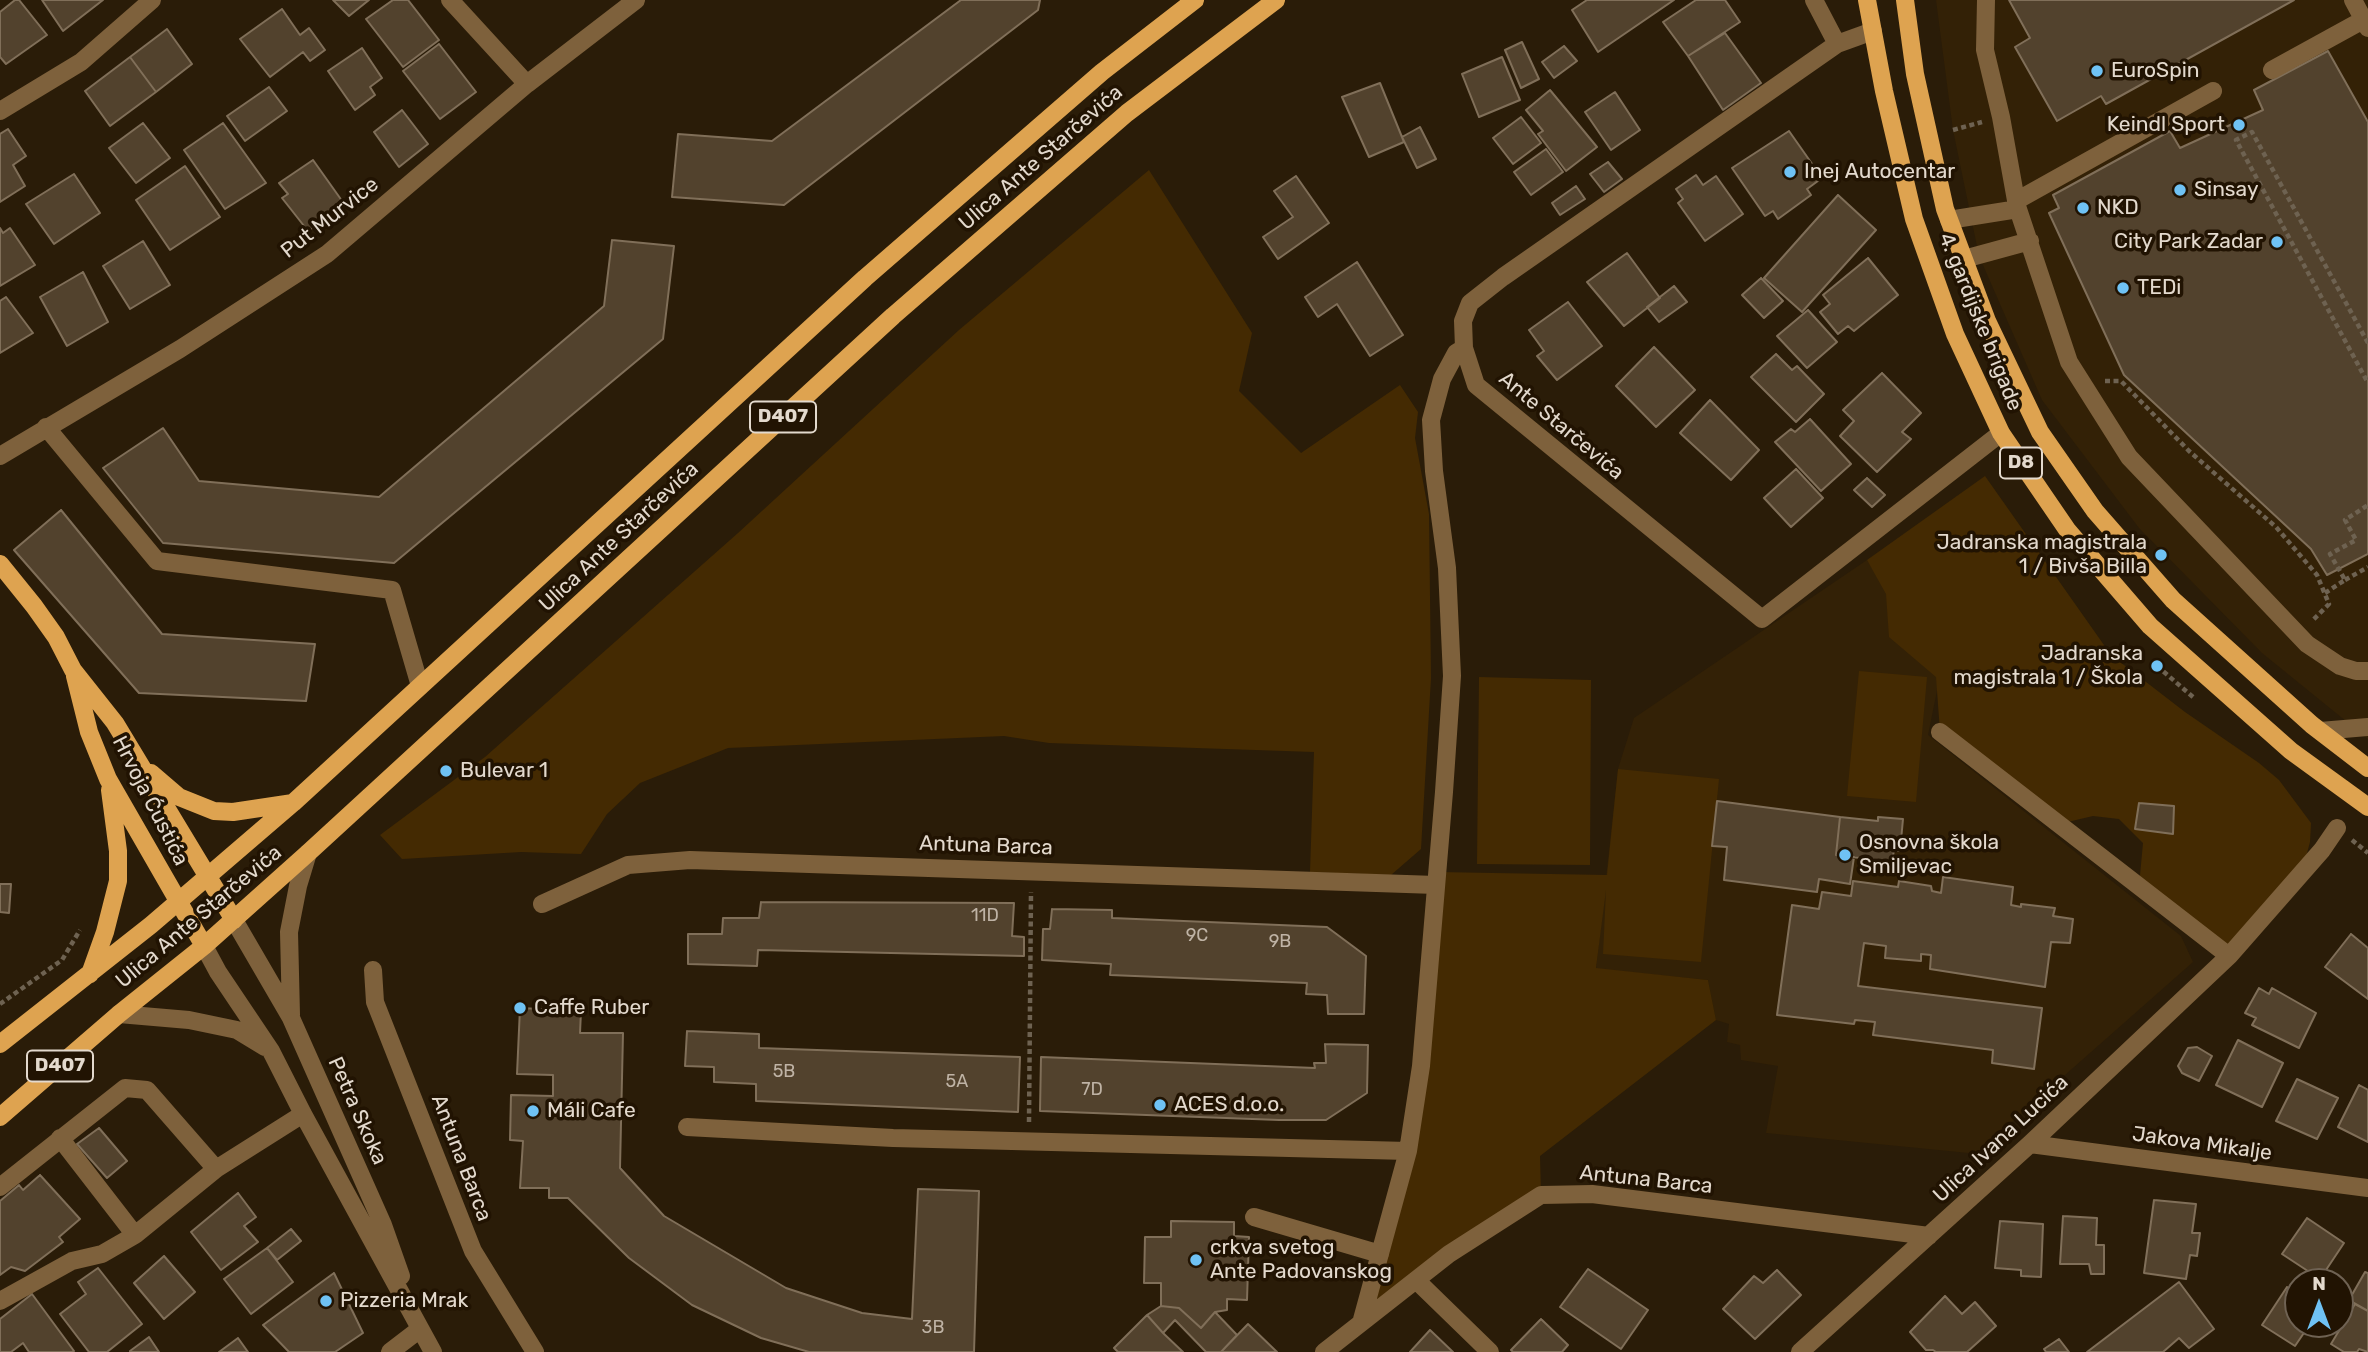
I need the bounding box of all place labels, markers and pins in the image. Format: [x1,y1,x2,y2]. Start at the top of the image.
place label: EuroSpin [2111,58,2199,84]
marker: EuroSpin [2089,63,2105,79]
place label: Keindl Sport [2107,112,2225,138]
marker: Keindl Sport [2231,117,2247,133]
place label: Inej Autocentar [1804,159,1955,185]
marker: Inej Autocentar [1782,164,1798,180]
place label: Sinsay [2194,177,2259,203]
marker: Sinsay [2172,182,2188,198]
place label: NKD [2097,195,2139,221]
marker: NKD [2075,200,2091,216]
place label: City Park Zadar [2114,229,2263,255]
marker: City Park Zadar [2269,234,2285,250]
place label: TEDi [2137,275,2181,301]
marker: TEDi [2115,280,2131,296]
place label: Jadranska magistrala 1 / Bivša Billa [1937,530,2147,580]
marker: Jadranska magistrala 1 / Bivša Billa [2153,547,2169,563]
place label: Jadranska magistrala 1 / Škola [1953,641,2143,691]
marker: Jadranska magistrala 1 / Škola [2149,658,2165,674]
place label: Bulevar 1 [460,758,548,784]
marker: Bulevar 1 [438,763,454,779]
place label: Osnovna škola Smiljevac [1859,830,1999,880]
marker: Osnovna škola Smiljevac [1837,847,1853,863]
place label: Caffe Ruber [534,995,649,1021]
marker: Caffe Ruber [512,1000,528,1016]
place label: ACES d.o.o. [1174,1092,1284,1118]
marker: ACES d.o.o. [1152,1097,1168,1113]
place label: Máli Cafe [547,1098,636,1124]
marker: Máli Cafe [525,1103,541,1119]
place label: crkva svetog Ante Padovanskog [1210,1235,1392,1285]
marker: crkva svetog Ante Padovanskog [1188,1252,1204,1268]
place label: Pizzeria Mrak [340,1288,468,1314]
marker: Pizzeria Mrak [318,1293,334,1309]

